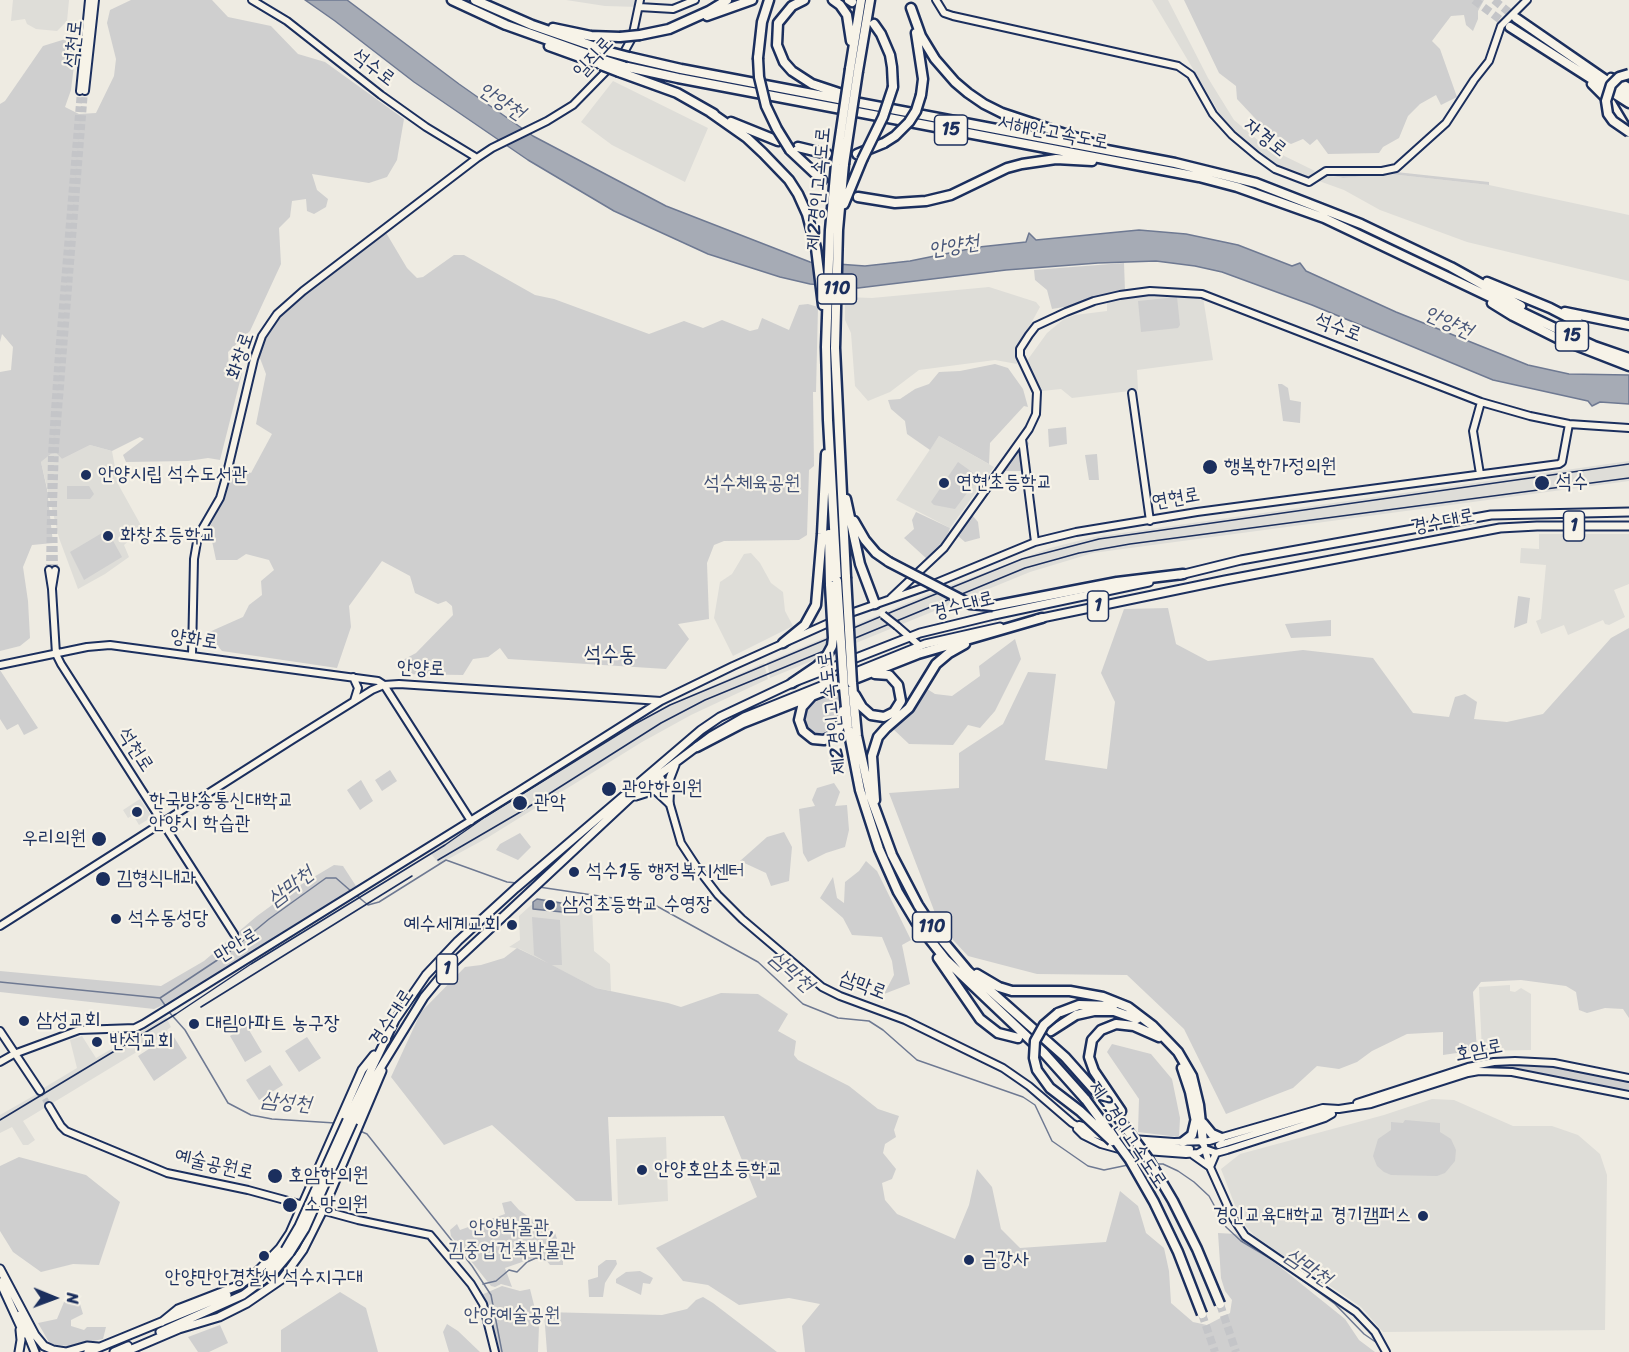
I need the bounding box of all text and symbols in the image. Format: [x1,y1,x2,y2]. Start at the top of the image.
street label: 석천로 [60,19,88,69]
street label: 일직로 [569,32,619,84]
street label: 석수로 [346,44,400,92]
water label: 안양천 [473,78,529,126]
street label: 서해안고속도로 [995,110,1111,156]
street label: 자경로 [1239,114,1291,162]
road number: 15 [934,115,968,145]
street label: 제2경인고속도로 [802,126,836,252]
water label: 안양천 [927,231,981,263]
road number: 110 [818,274,856,304]
water label: 안양천 [1420,301,1476,345]
street label: 석수로 [1311,308,1365,348]
road number: 15 [1556,321,1588,351]
street label: 화창로 [222,329,260,383]
place label: 행복한가정의원 [1224,455,1337,479]
marker: 행복한가정의원 [1201,458,1219,476]
place label: 안양시립 석수도서관 [98,463,248,487]
marker: 안양시립 석수도서관 [79,468,93,482]
place label: 연현초등학교 [956,471,1053,495]
place label: 석수 [1556,471,1588,495]
park label: 석수체육공원 [704,472,800,496]
marker: 석수 [1533,474,1551,492]
marker: 연현초등학교 [937,476,951,490]
street label: 연현로 [1150,483,1202,515]
street label: 경수대로 [1409,504,1477,540]
road number: 1 [1564,511,1584,541]
place label: 화창초등학교 [120,524,217,548]
marker: 화창초등학교 [101,529,115,543]
street label: 경수대로 [929,587,997,625]
road number: 1 [1088,591,1108,621]
street label: 양화로 [168,625,220,655]
district label: 석수동 [583,642,637,668]
street label: 제2경인고속도로 [814,650,852,776]
street label: 안양로 [396,656,446,682]
street label: 석천로 [112,723,158,777]
place label: 관악한의원 [622,777,702,801]
marker: 관악한의원 [600,780,618,798]
place label: 한국방송통신대학교 안양시 학습관 [149,789,294,836]
place label: 관악 [534,791,566,815]
marker: 관악 [511,794,529,812]
marker: 한국방송통신대학교 안양시 학습관 [130,805,144,819]
place label: 우리의원 [22,827,86,851]
marker: 우리의원 [90,830,108,848]
place label: 석수1동 행정복지센터 [586,860,745,884]
water label: 삼막천 [263,862,319,912]
marker: 석수1동 행정복지센터 [567,865,581,879]
place label: 김형식내과 [116,867,196,891]
marker: 김형식내과 [94,870,112,888]
place label: 삼성초등학교 수영장 [562,893,712,917]
marker: 삼성초등학교 수영장 [543,898,557,912]
place label: 석수동성당 [128,907,208,931]
marker: 석수동성당 [109,912,123,926]
road number: 110 [912,912,952,942]
place label: 예수세계교회 [403,913,500,937]
marker: 예수세계교회 [505,918,519,932]
street label: 만안로 [210,923,264,969]
water label: 삼막천 [764,946,818,998]
road number: 1 [436,954,458,984]
street label: 삼막로 [836,966,890,1006]
street label: 경수대로 [364,984,420,1052]
place label: 삼성교회 [36,1009,100,1033]
place label: 대림아파트 농구장 [206,1012,340,1036]
marker: 삼성교회 [17,1014,31,1028]
marker: 대림아파트 농구장 [187,1017,201,1031]
place label: 반석교회 [109,1030,173,1054]
marker: 반석교회 [90,1035,104,1049]
street label: 호암로 [1453,1035,1505,1067]
street label: 제2경인고속도로 [1082,1077,1172,1193]
water label: 삼성천 [259,1088,313,1118]
street label: 예술공원로 [172,1144,256,1186]
place label: 안양호암초등학교 [654,1158,783,1182]
marker: 안양호암초등학교 [635,1163,649,1177]
place label: 호암한의원 [288,1164,368,1188]
marker: 호암한의원 [266,1167,284,1185]
place label: 소망의원 [304,1193,368,1217]
marker: 소망의원 [281,1196,299,1214]
place label: 경인교육대학교 경기캠퍼스 [1213,1204,1411,1228]
marker: 경인교육대학교 경기캠퍼스 [1416,1209,1430,1223]
park label: 안양박물관, 김중업건축박물관 [448,1216,576,1263]
water label: 삼막천 [1280,1243,1336,1293]
place label: 금강사 [981,1248,1029,1272]
marker: 안양만안경찰서 석수지구대 [257,1249,271,1263]
marker: 금강사 [962,1253,976,1267]
place label: 안양만안경찰서 석수지구대 [165,1266,363,1290]
north arrow [24,1268,84,1328]
text: N [58,1293,87,1304]
park label: 안양예술공원 [464,1304,560,1328]

